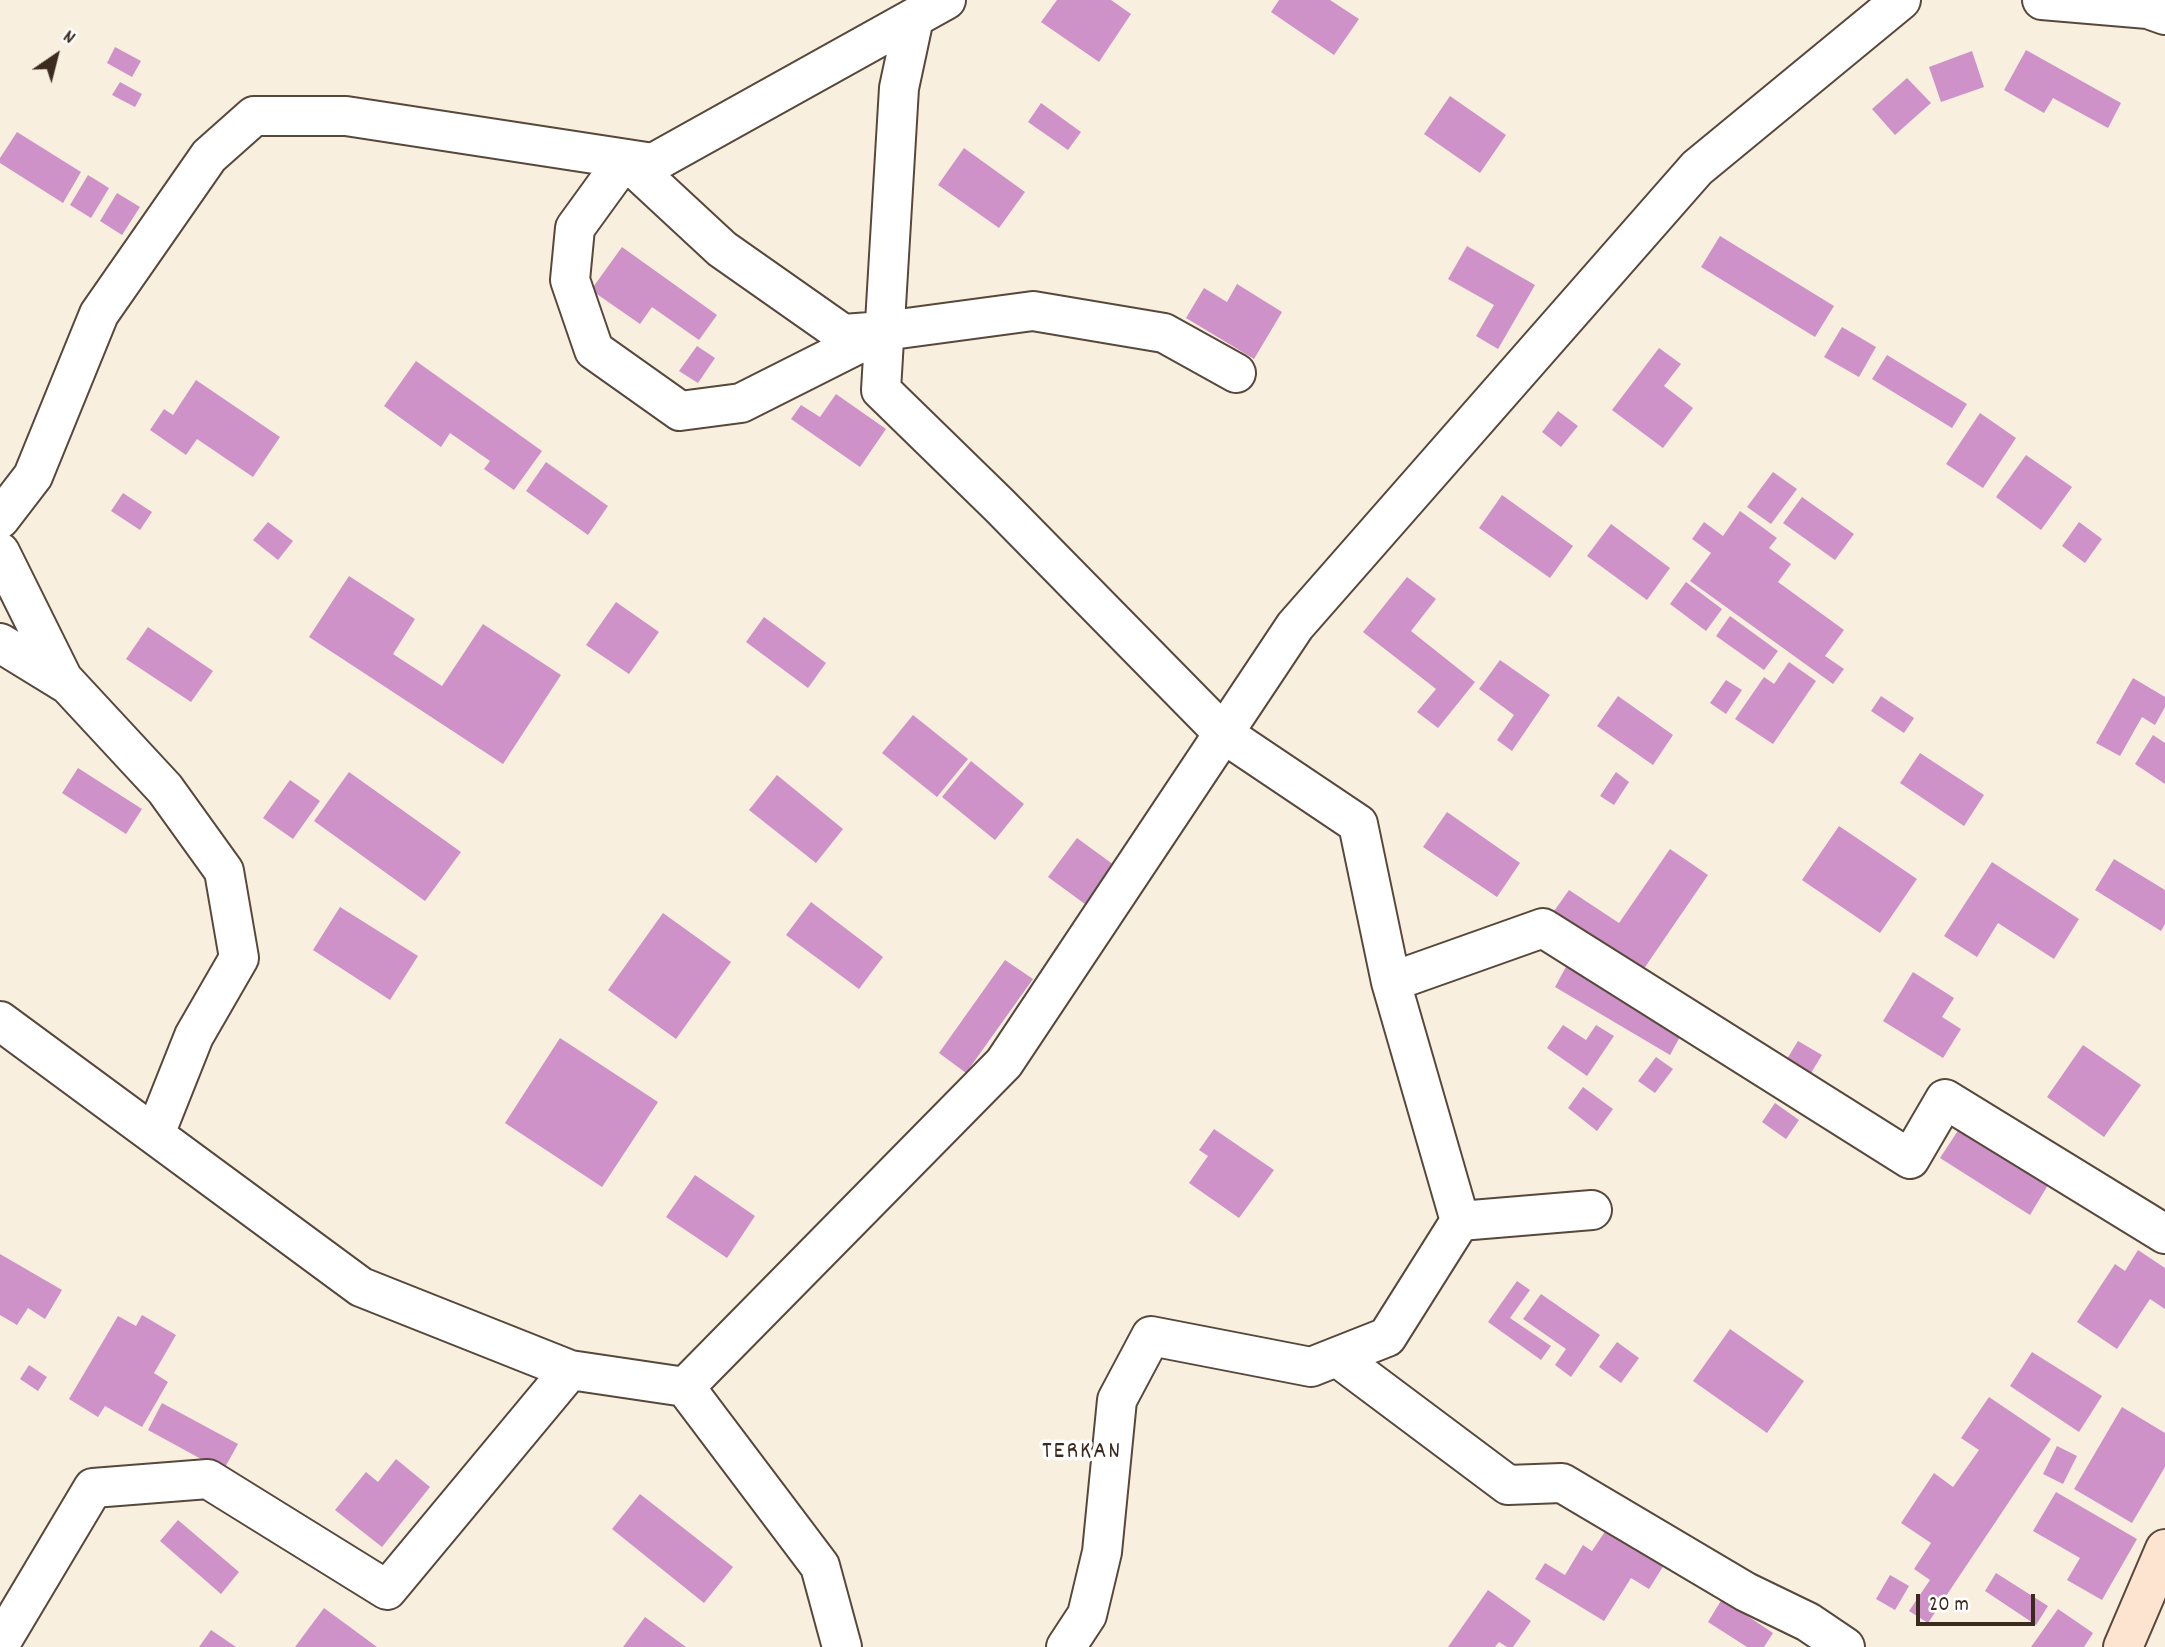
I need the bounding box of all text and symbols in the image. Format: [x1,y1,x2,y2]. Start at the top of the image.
north arrow [21,21,91,91]
text: N [57,25,80,52]
district label: TERKAN [1043,1440,1121,1468]
scale bar [1920,1580,2039,1624]
text: 20 m [1929,1591,1969,1621]

